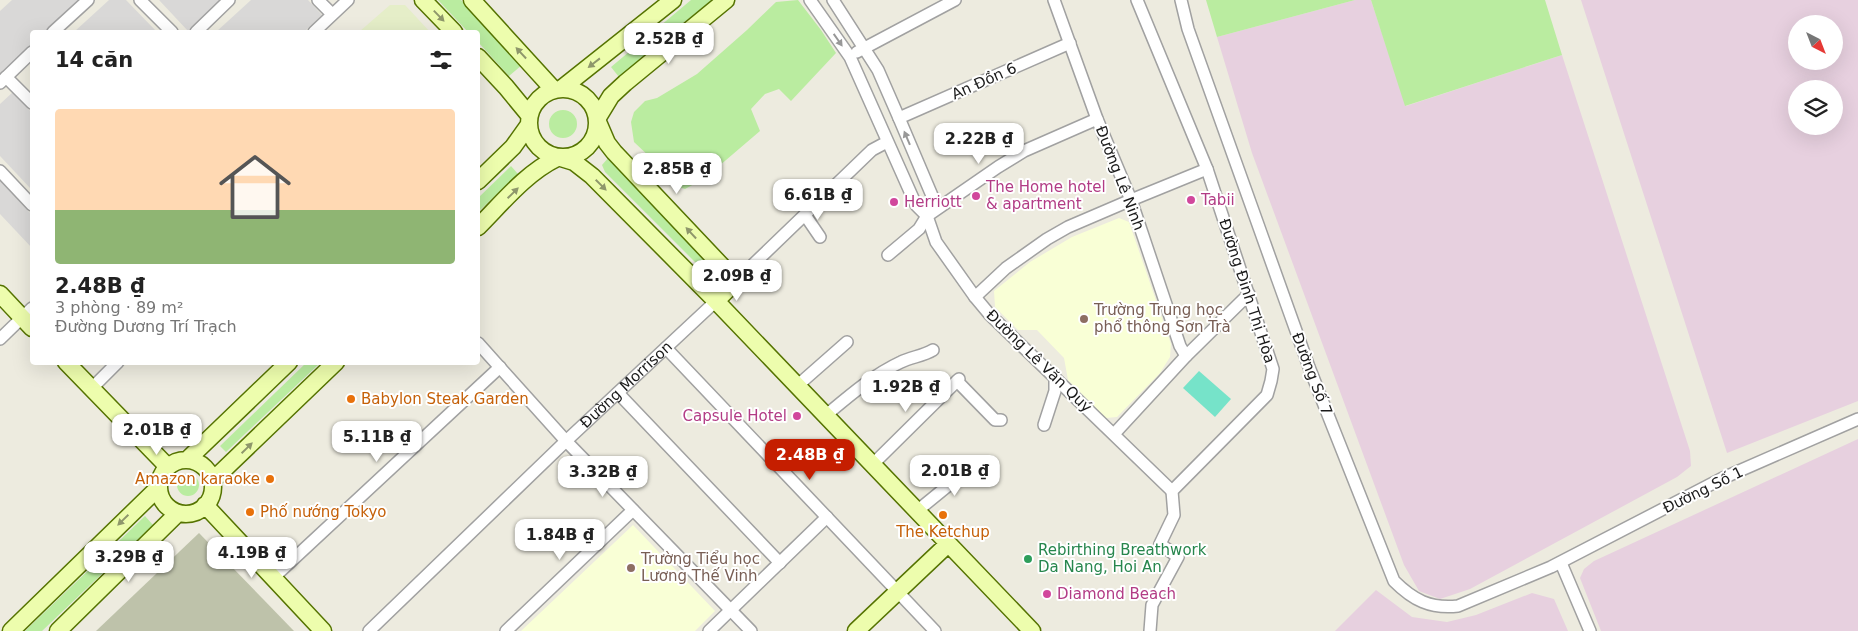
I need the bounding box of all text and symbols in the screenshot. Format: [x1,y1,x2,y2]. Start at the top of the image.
one-way arrow [433,10,445,22]
north arrow [1788,15,1842,70]
map controls [1788,15,1843,135]
pin: 2.52B ₫ [623,22,715,65]
text: 2.52B ₫ [635,29,703,48]
one-way arrow [833,33,843,47]
icon: filters [427,46,455,74]
one-way arrow [516,47,527,60]
text: 14 căn [55,48,133,72]
one-way arrow [588,58,601,69]
street label: An Đồn 6 [949,59,1019,103]
button: layers [1788,80,1843,135]
pin: 2.22B ₫ [933,122,1025,165]
street label: Đường Lê Ninh [1092,123,1148,233]
text: 2.22B ₫ [945,129,1013,148]
one-way arrow [903,131,911,145]
icon: home [210,142,300,232]
pin: 2.85B ₫ [631,152,723,195]
text: 2.85B ₫ [643,159,711,178]
pin: 6.61B ₫ [772,178,864,221]
place label: The Home hotel & apartment [985,178,1106,213]
one-way arrow [595,179,607,191]
text: 6.61B ₫ [784,185,852,204]
one-way arrow [506,187,518,199]
marker: The Home hotel & apartment [970,190,982,202]
place label: Tabii [1200,191,1235,209]
place label: Herriott [904,193,962,211]
marker: Tabii [1185,194,1197,206]
marker: Herriott [888,196,900,208]
street label: Đường Đinh Thị Hòa [1215,216,1279,366]
one-way arrow [685,227,697,239]
pin: 2.09B ₫ [691,260,783,302]
text: 2.09B ₫ [703,266,771,285]
text: 2.48B ₫ [55,274,145,298]
text: 3 phòng · 89 m² [55,298,183,317]
place label: Trường Trung học phổ thông Sơn Trà [1093,301,1231,336]
street label: Đường Lê Văn Quý [982,306,1096,416]
marker: Trường Trung học phổ thông Sơn Trà [1078,313,1090,325]
text: Đường Dương Trí Trạch [55,317,237,336]
street label: Đường Số 7 [1288,330,1336,418]
street label: Đường Morrison [577,338,676,432]
pin: 1.92B ₫ [860,370,952,413]
text: 1.92B ₫ [872,377,940,396]
place label: Babylon Steak Garden [361,390,529,408]
marker: Babylon Steak Garden [345,393,357,405]
place label: Capsule Hotel [683,407,787,425]
marker: Capsule Hotel [791,410,803,422]
pin: 2.01B ₫ [111,414,203,456]
text: 2.01B ₫ [123,420,191,439]
pin: 5.11B ₫ [331,420,423,463]
text: 5.11B ₫ [343,427,411,446]
pin: 2.48B ₫ [764,438,856,481]
one-way arrow [241,442,253,454]
text: 2.48B ₫ [776,445,844,464]
pin: 2.01B ₫ [909,454,1001,497]
pin: 3.32B ₫ [557,456,649,498]
text: 2.01B ₫ [921,461,989,480]
text: 3.32B ₫ [569,462,637,481]
street label: Đường Số 1 [1660,463,1746,517]
place label: Amazon karaoke [135,470,260,488]
marker: Amazon karaoke [264,473,276,485]
place label: Phố nướng Tokyo [260,503,386,521]
marker: Phố nướng Tokyo [244,506,256,518]
marker: The Ketchup [937,509,949,521]
one-way arrow [118,514,130,526]
pin: 1.84B ₫ [514,518,606,561]
place label: The Ketchup [895,523,990,541]
text: 1.84B ₫ [526,525,594,544]
pin: 4.19B ₫ [206,536,298,579]
pin: 3.29B ₫ [83,540,175,583]
place label: Rebirthing Breathwork Da Nang, Hoi An [1038,541,1207,576]
text: 4.19B ₫ [218,543,286,562]
text: 3.29B ₫ [95,547,163,566]
place label: Trường Tiểu học Lương Thế Vinh [640,550,760,585]
marker: Rebirthing Breathwork Da Nang, Hoi An [1022,553,1034,565]
marker: Trường Tiểu học Lương Thế Vinh [625,562,637,574]
place label: Diamond Beach [1057,585,1176,603]
marker: Diamond Beach [1041,588,1053,600]

